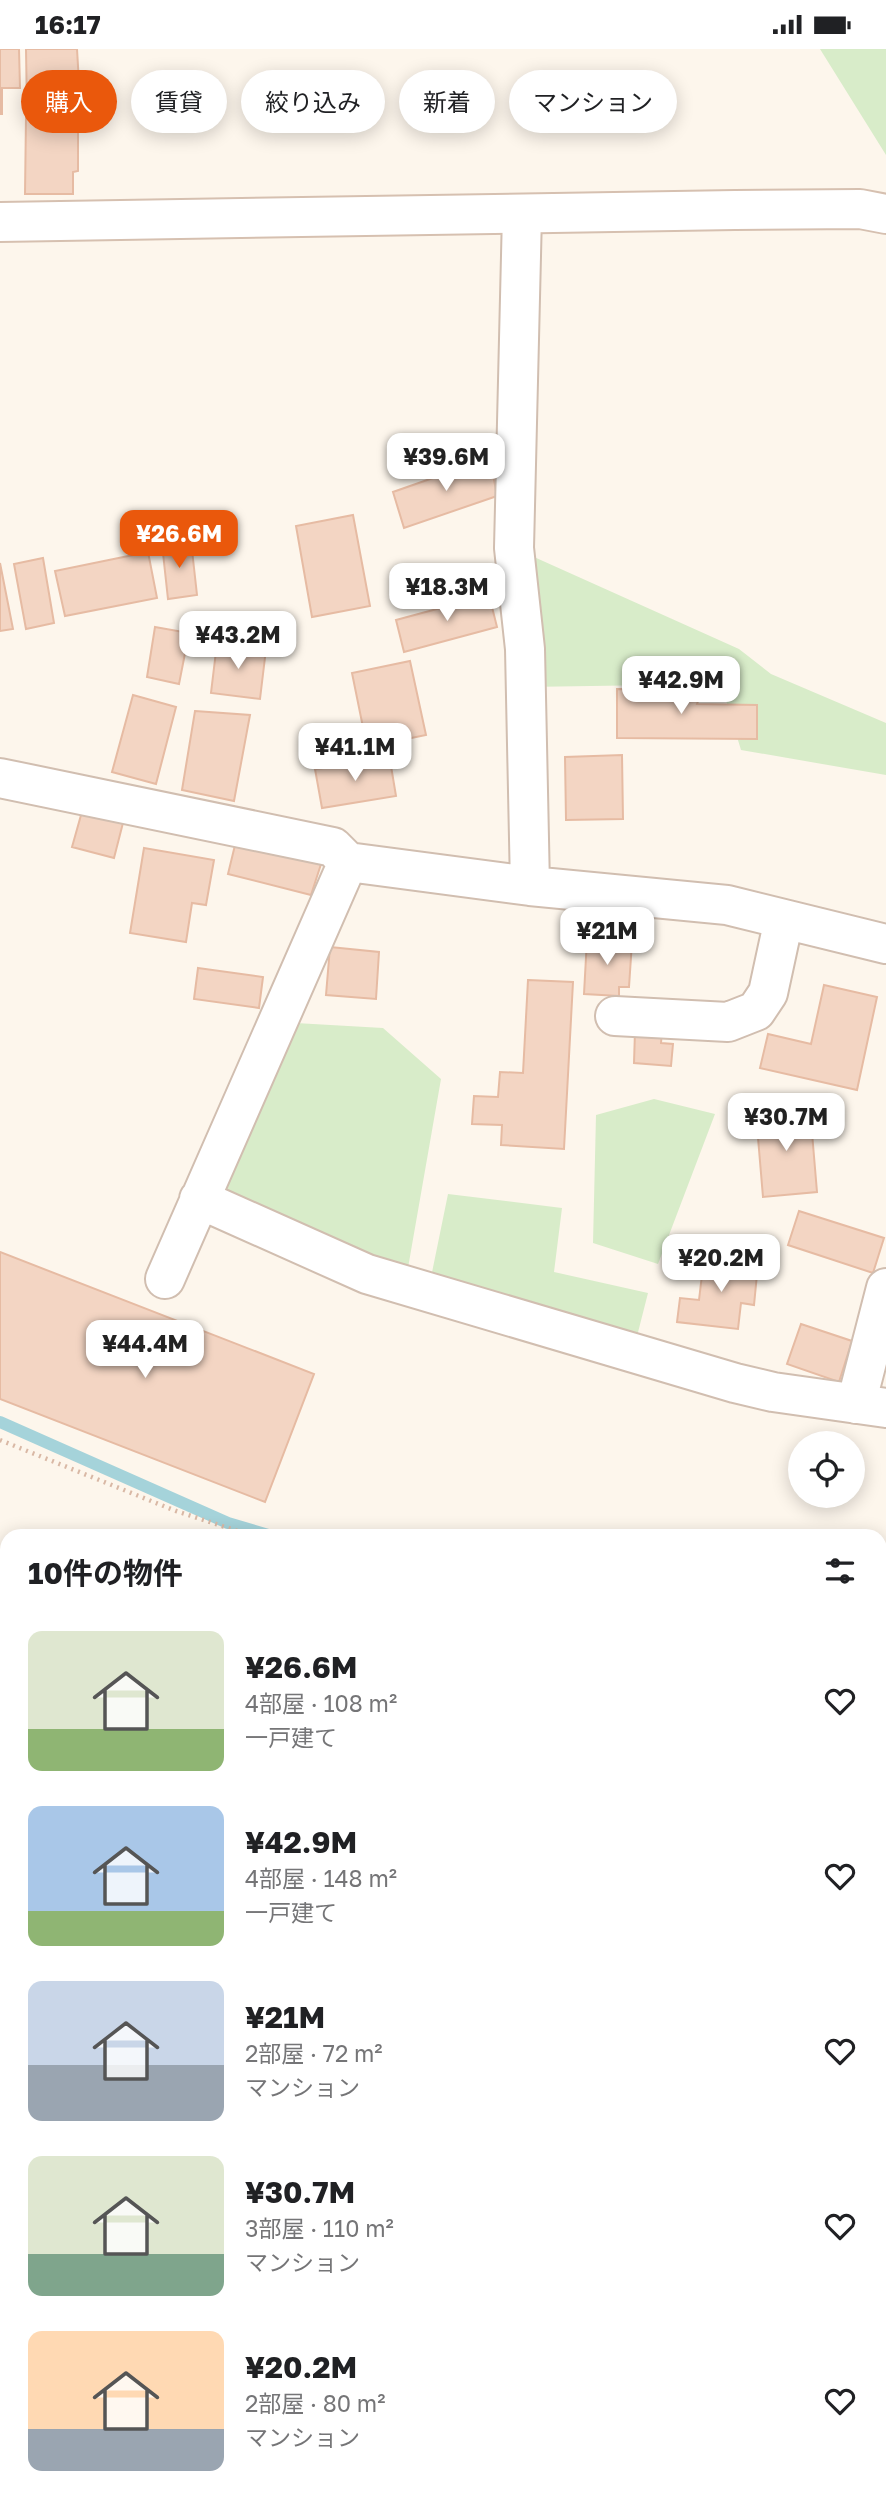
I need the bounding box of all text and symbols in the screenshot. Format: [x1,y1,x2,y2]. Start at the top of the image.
text: 16:17 [35,9,101,40]
chip: 購入 [21,70,117,133]
chip: 賃貸 [131,70,227,133]
chip: 絞り込み [241,70,385,133]
chip: 新着 [399,70,495,133]
chip: マンション [509,70,677,133]
pin: ¥39.6M [389,433,503,493]
text: ¥39.6M [403,442,489,470]
pin: ¥26.6M [122,511,236,570]
text: ¥26.6M [136,519,222,547]
pin: ¥18.3M [390,563,504,623]
text: ¥18.3M [405,572,489,600]
pin: ¥43.2M [181,611,295,671]
text: ¥43.2M [195,620,281,648]
pin: ¥42.9M [624,657,738,716]
text: ¥42.9M [638,665,724,693]
pin: ¥41.1M [298,723,412,783]
text: ¥41.1M [314,732,396,760]
pin: ¥21M [566,907,648,967]
text: ¥21M [576,916,638,944]
pin: ¥30.7M [729,1093,843,1153]
text: ¥30.7M [744,1102,828,1130]
pin: ¥20.2M [664,1235,778,1294]
text: ¥20.2M [678,1243,764,1271]
pin: ¥44.4M [88,1321,202,1380]
text: ¥44.4M [102,1329,188,1357]
map controls [788,1431,865,1508]
button: locate [788,1431,865,1508]
icon: filters [821,1552,859,1590]
text: 10件の物件 [28,1555,183,1591]
text: ¥26.6M [245,1649,358,1685]
icon: home [84,1659,168,1743]
icon: heart [821,1682,859,1720]
text: 4部屋 · 108 m² [245,1689,397,1717]
text: 一戸建て [245,1723,337,1751]
text: ¥42.9M [245,1824,357,1860]
icon: home [84,1834,168,1918]
icon: heart [821,1857,859,1895]
text: 4部屋 · 148 m² [245,1864,397,1892]
text: 一戸建て [245,1898,337,1926]
text: ¥21M [245,1999,325,2035]
icon: home [84,2009,168,2093]
icon: heart [821,2032,859,2070]
text: 2部屋 · 72 m² [245,2039,383,2067]
text: マンション [245,2073,360,2101]
text: ¥30.7M [245,2174,355,2210]
icon: home [84,2184,168,2268]
icon: heart [821,2207,859,2245]
text: 3部屋 · 110 m² [245,2214,394,2242]
text: マンション [245,2248,360,2276]
text: ¥20.2M [245,2349,357,2385]
icon: home [84,2359,168,2443]
icon: heart [821,2382,859,2420]
text: 2部屋 · 80 m² [245,2389,385,2417]
text: マンション [245,2423,360,2451]

